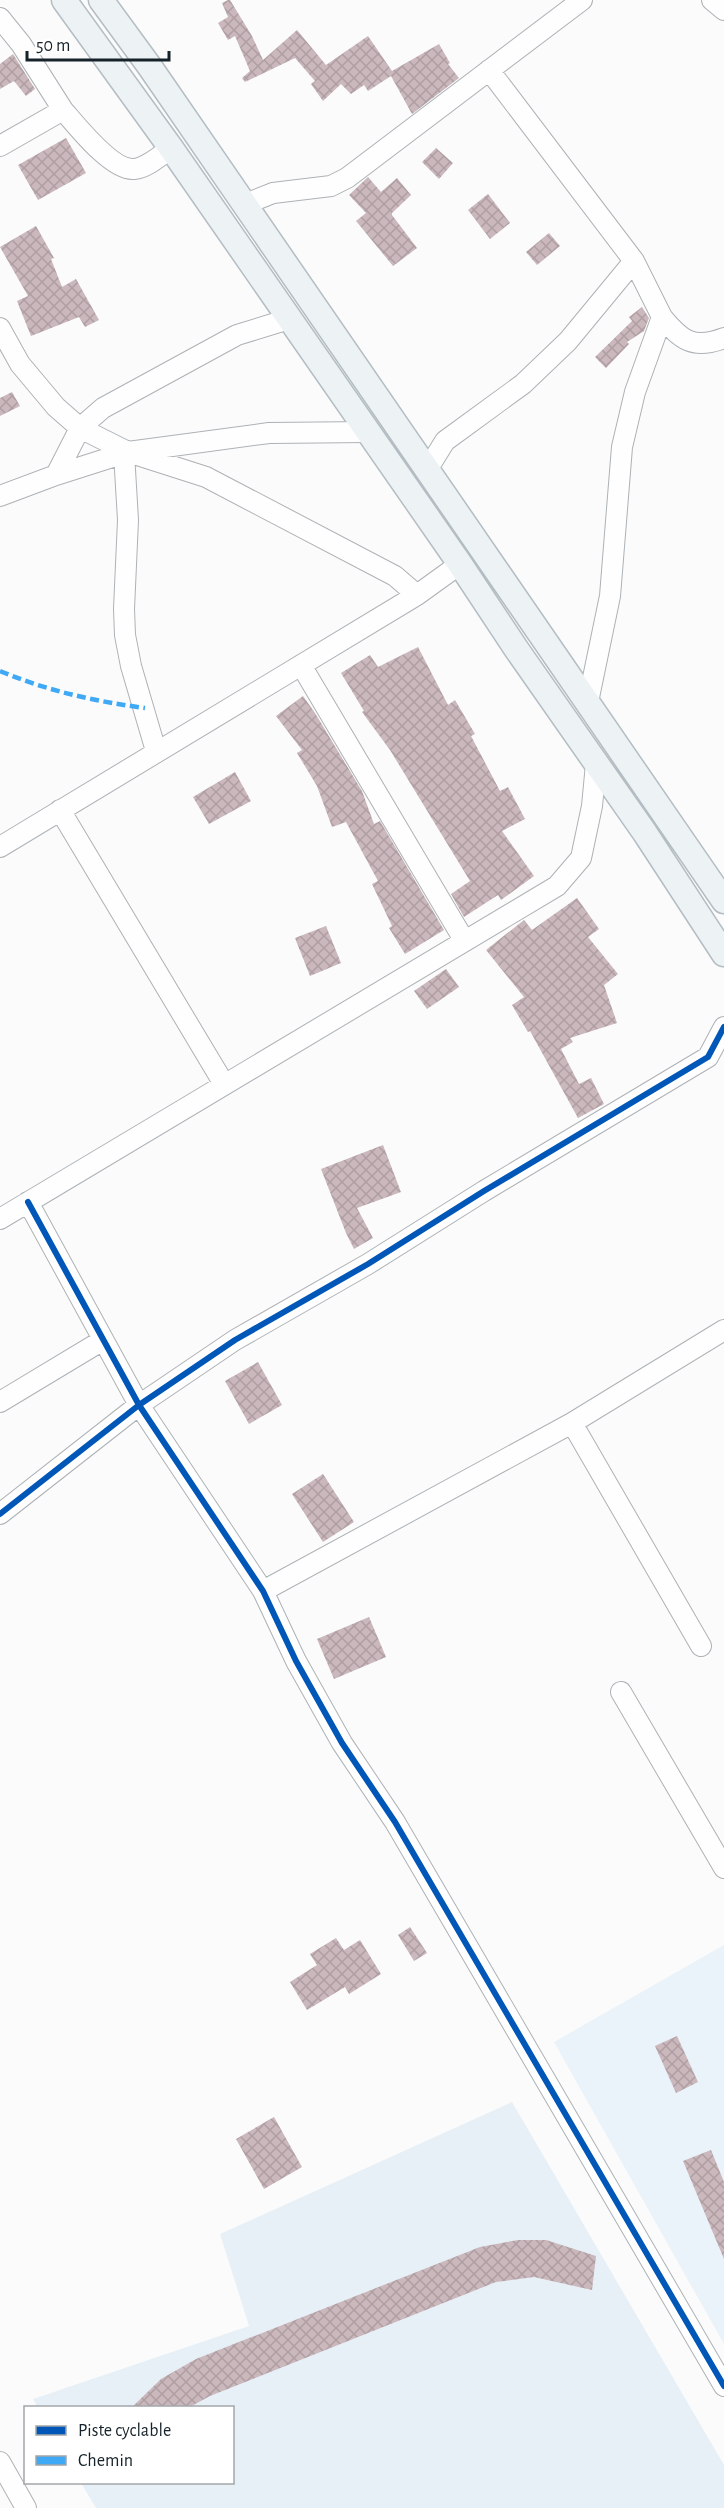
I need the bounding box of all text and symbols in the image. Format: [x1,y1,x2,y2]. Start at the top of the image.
scale bar [27,24,170,62]
text: 50 m [36,37,70,55]
legend [24,2406,234,2484]
text: Piste cyclable [78,2422,171,2440]
text: Chemin [78,2452,133,2470]

